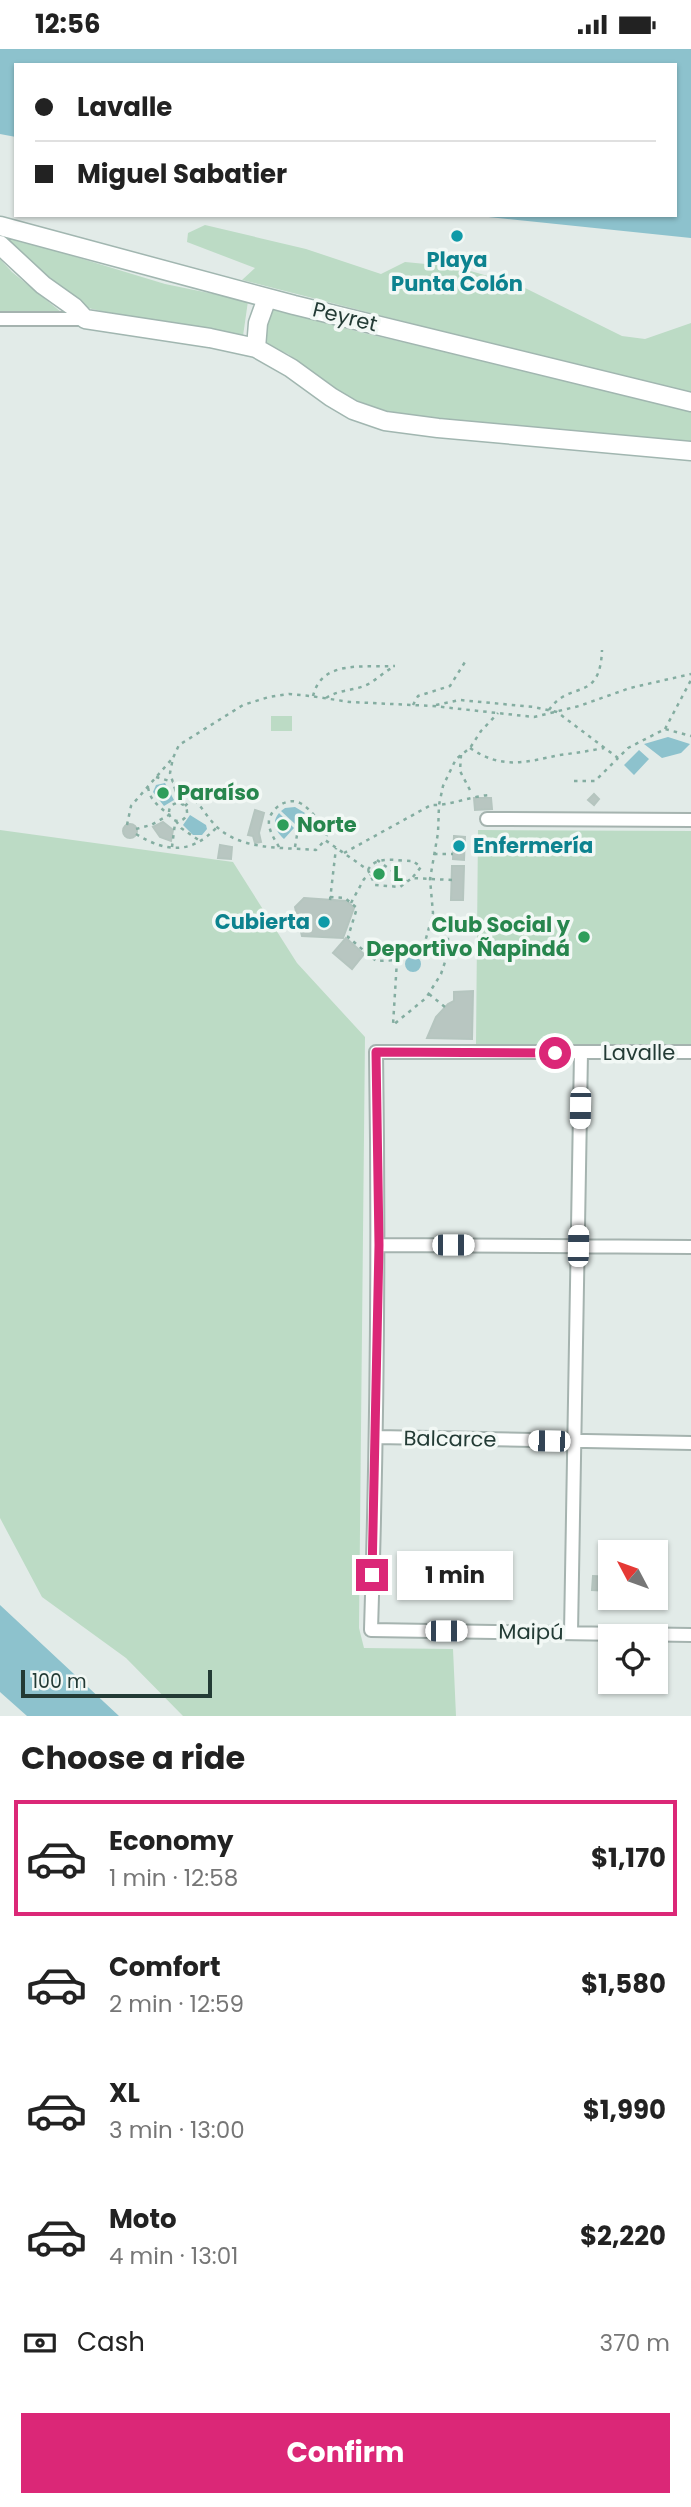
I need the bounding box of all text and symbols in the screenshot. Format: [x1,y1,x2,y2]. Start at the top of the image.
text: 12:56 [35,6,100,42]
text: Lavalle [77,89,172,125]
text: Miguel Sabatier [77,156,287,192]
marker: Playa Punta Colón [449,228,465,244]
place label: Playa Punta Colón [391,245,523,298]
street label: Peyret [310,295,380,339]
place label: Paraíso [177,778,259,807]
marker: Paraíso [155,785,171,801]
place label: Norte [297,810,357,839]
marker: Norte [275,817,291,833]
place label: Enfermería [473,831,593,860]
marker: Enfermería [451,838,467,854]
place label: L [393,859,403,888]
marker: L [371,866,387,882]
place label: Cubierta [215,907,310,936]
place label: Club Social y Deportivo Ñapindá [366,910,571,963]
marker: Cubierta [316,914,332,930]
marker: Club Social y Deportivo Ñapindá [576,929,592,945]
route start [539,1037,571,1069]
street label: Lavalle [603,1038,675,1067]
car [570,1087,591,1129]
car [568,1225,589,1267]
car [433,1235,475,1256]
street label: Balcarce [403,1423,497,1454]
car [528,1430,571,1452]
north arrow [598,1540,668,1610]
map controls [598,1540,668,1694]
callout: 1 min [396,1551,512,1599]
route end [356,1559,388,1591]
text: 1 min [425,1559,485,1591]
street label: Maipú [498,1616,564,1647]
car [426,1621,468,1642]
button: locate [598,1624,668,1694]
scale bar [21,1667,212,1699]
text: 100 m [32,1668,87,1695]
text: Choose a ride [21,1735,245,1780]
text: Economy [109,1823,233,1859]
icon: car [25,1827,88,1890]
text: $1,170 [591,1840,666,1876]
text: 1 min · 12:58 [109,1862,238,1894]
text: Comfort [109,1949,221,1985]
icon: car [25,1953,88,2016]
text: $1,580 [581,1966,666,2002]
text: 2 min · 12:59 [109,1988,244,2020]
text: XL [109,2075,140,2111]
icon: car [25,2079,88,2142]
text: $1,990 [583,2092,666,2128]
text: 3 min · 13:00 [109,2114,245,2146]
text: Moto [109,2201,177,2237]
icon: car [25,2205,88,2268]
text: $2,220 [580,2218,666,2254]
text: 4 min · 13:01 [109,2240,238,2272]
icon: cash [21,2324,59,2362]
text: Cash [77,2324,145,2360]
text: 370 m [600,2327,670,2359]
button: Confirm [21,2413,670,2493]

